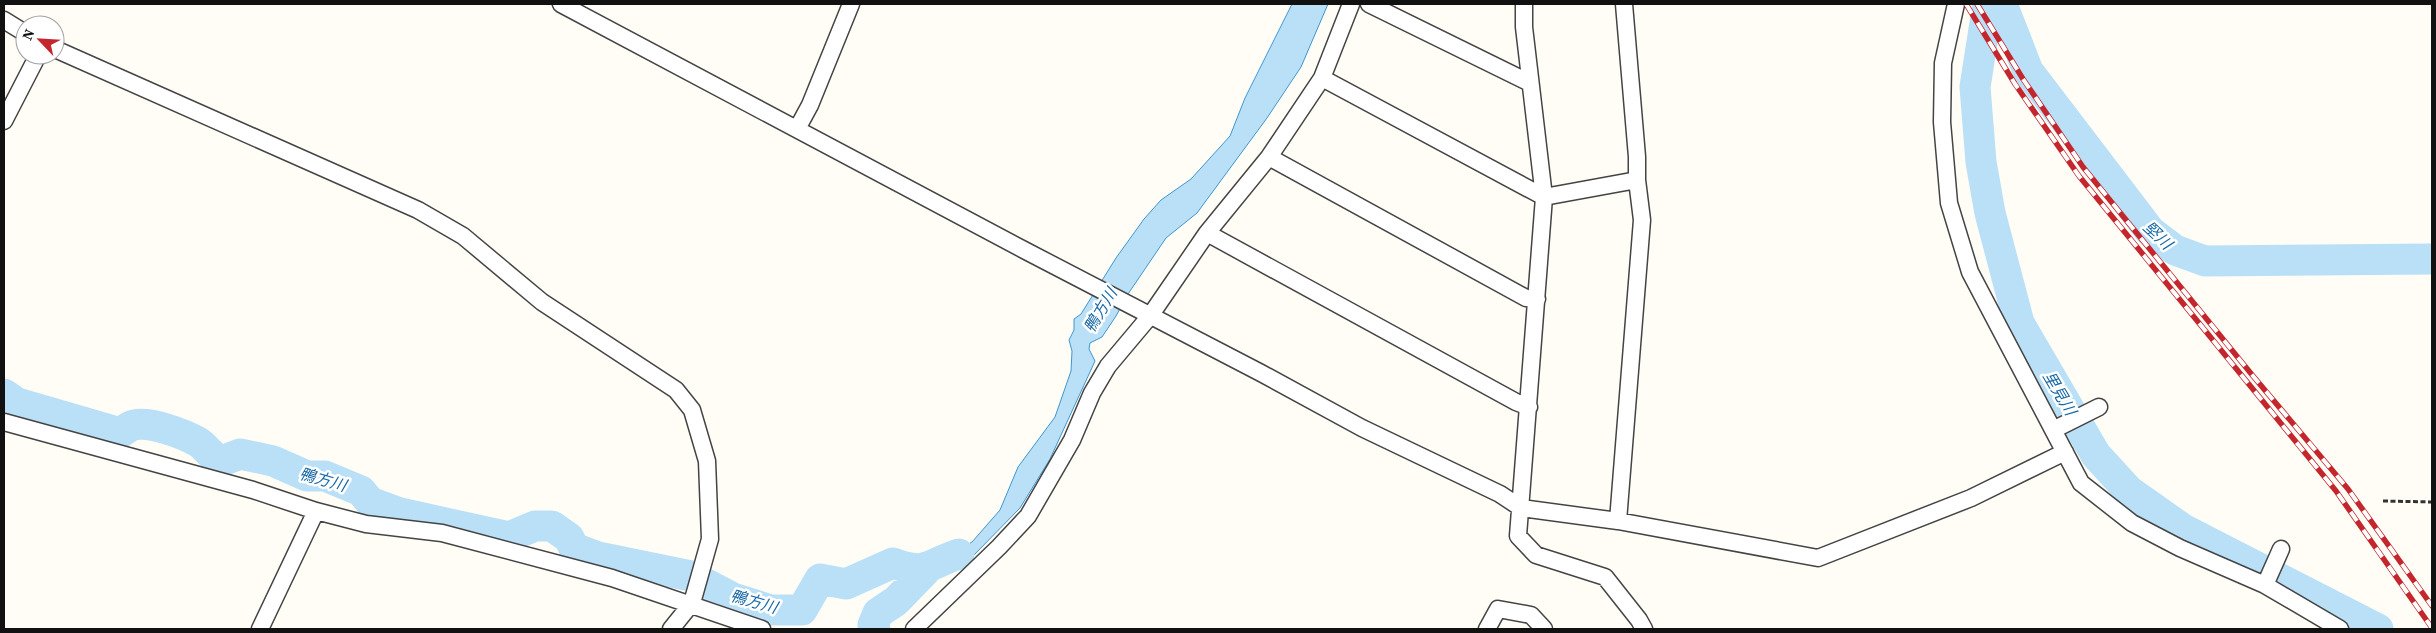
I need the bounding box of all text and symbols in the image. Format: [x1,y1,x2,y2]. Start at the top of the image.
north arrow [15,15,65,65]
text: N [17,26,39,43]
water label: 堅川 [2139,216,2179,255]
water label: 鴨方川 [1078,282,1123,336]
water label: 里見川 [2038,367,2083,421]
water label: 鴨方川 [297,462,351,497]
water label: 鴨方川 [728,584,782,619]

